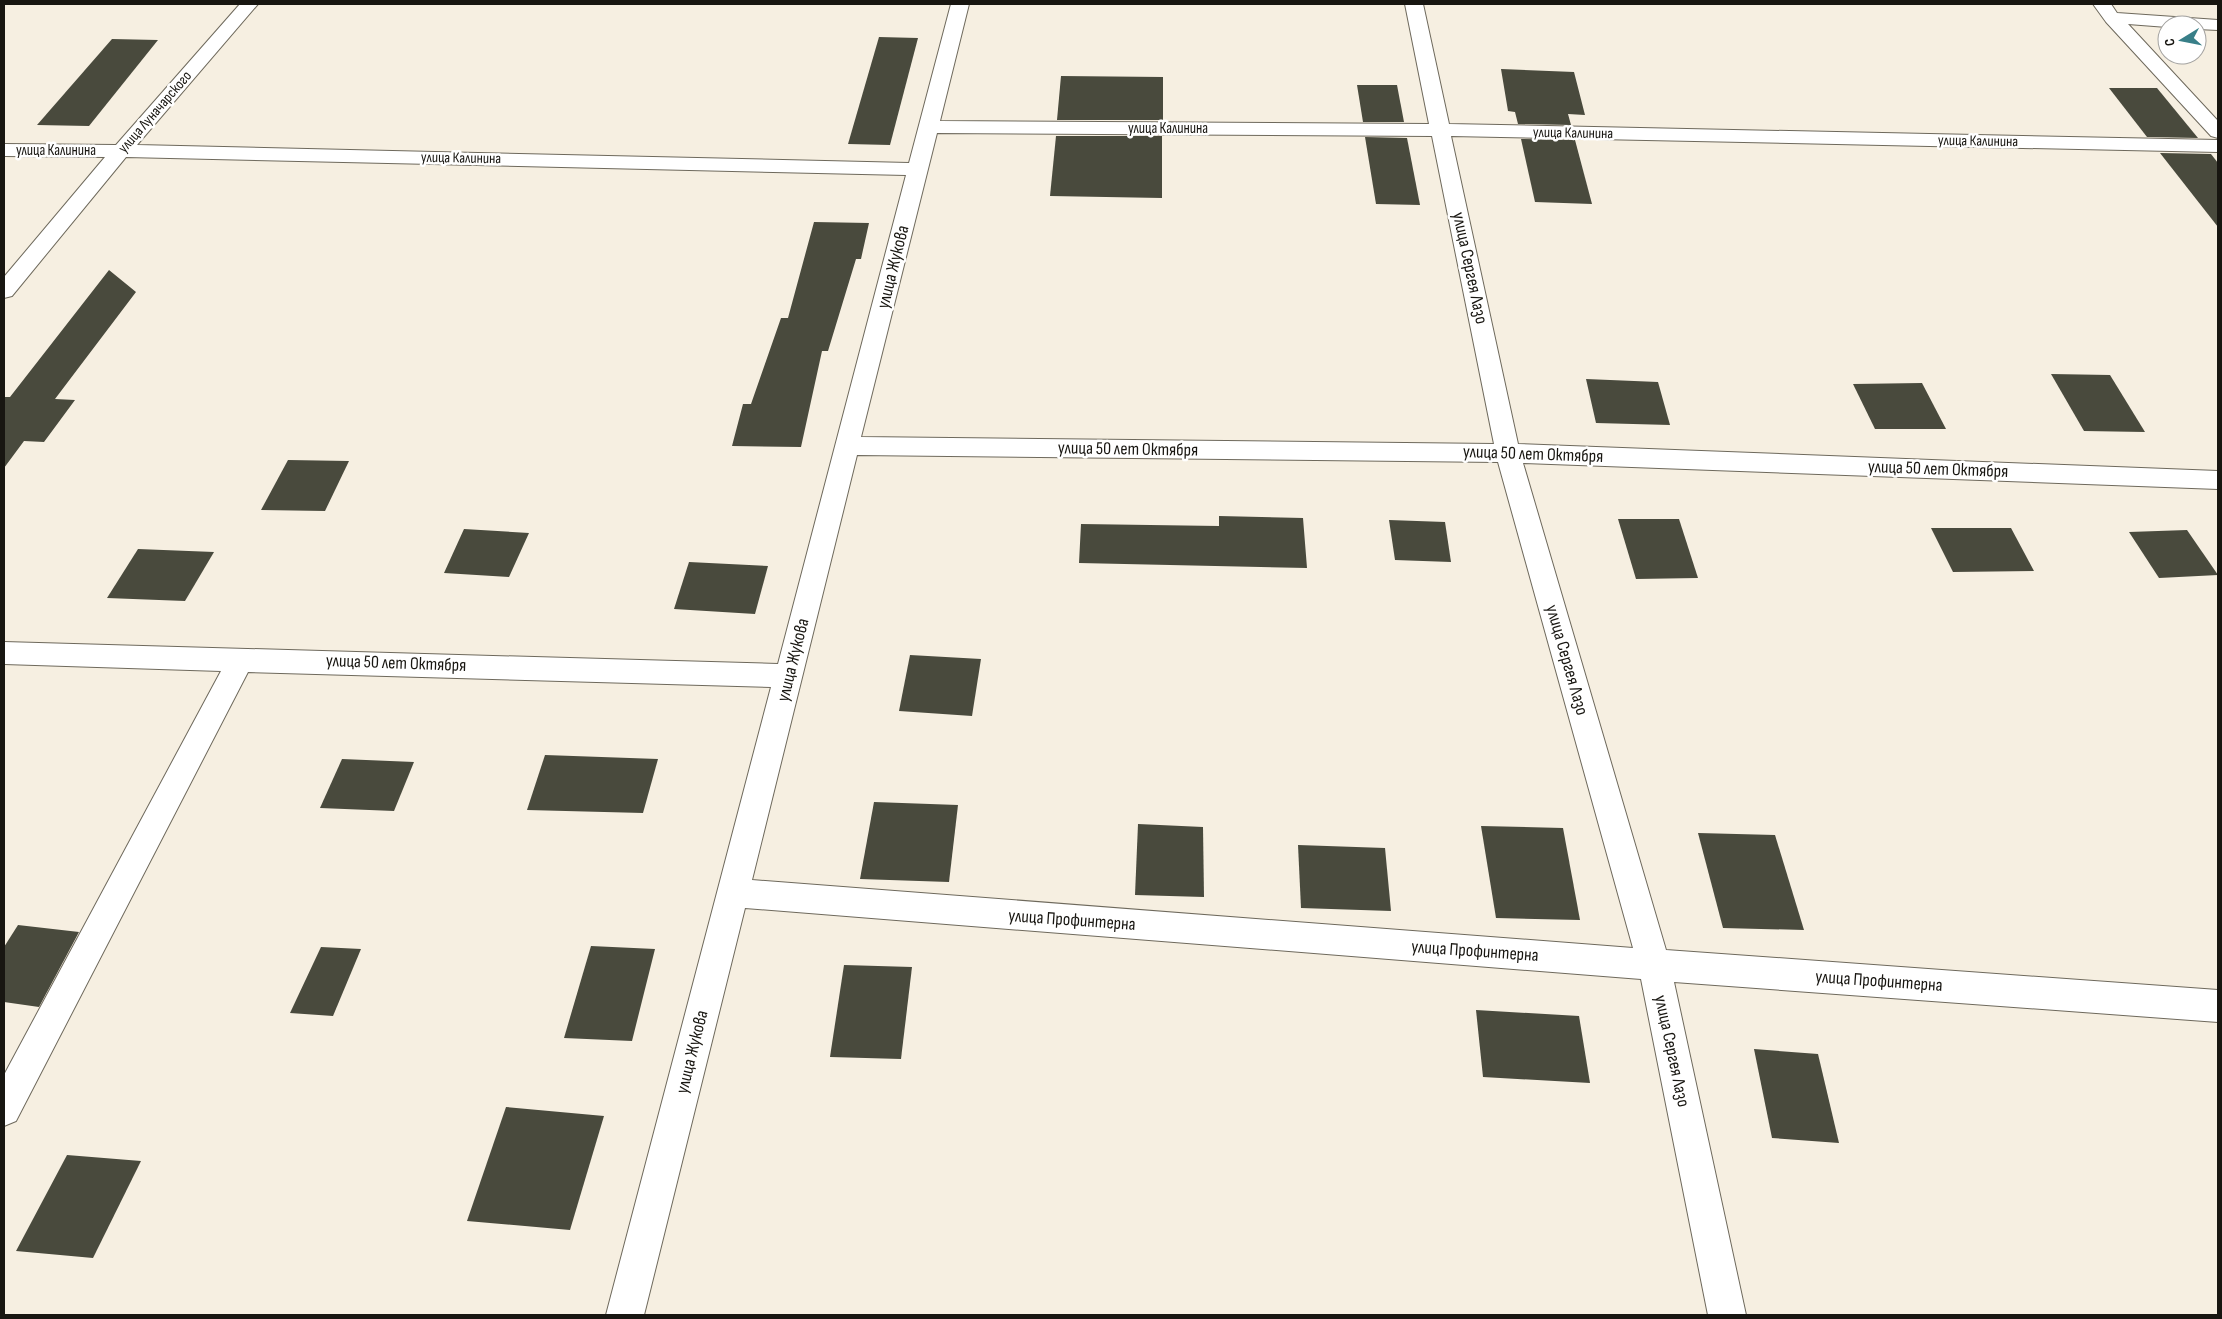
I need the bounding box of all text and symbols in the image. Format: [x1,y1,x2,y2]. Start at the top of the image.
north arrow [2157,15,2207,65]
text: С [2161,37,2179,47]
street label: улица Луначарского [114,67,196,157]
street label: улица Калинина [1128,119,1208,138]
street label: улица Калинина [1533,123,1613,143]
street label: улица Калинина [1938,131,2018,151]
street label: улица Калинина [16,141,96,160]
street label: улица Калинина [421,148,501,168]
street label: улица Сергея Лазо [1448,210,1492,326]
street label: улица Жукова [873,223,913,311]
street label: улица 50 лет Октября [1058,437,1198,461]
street label: улица 50 лет Октября [1462,441,1604,467]
street label: улица 50 лет Октября [1867,456,2009,482]
street label: улица Сергея Лазо [1541,602,1593,718]
street label: улица Жукова [773,616,813,704]
street label: улица 50 лет Октября [325,650,467,676]
street label: улица Профинтерна [1008,905,1136,935]
street label: улица Профинтерна [1411,936,1539,966]
street label: улица Профинтерна [1815,966,1943,996]
street label: улица Сергея Лазо [1650,993,1694,1109]
street label: улица Жукова [672,1008,712,1096]

